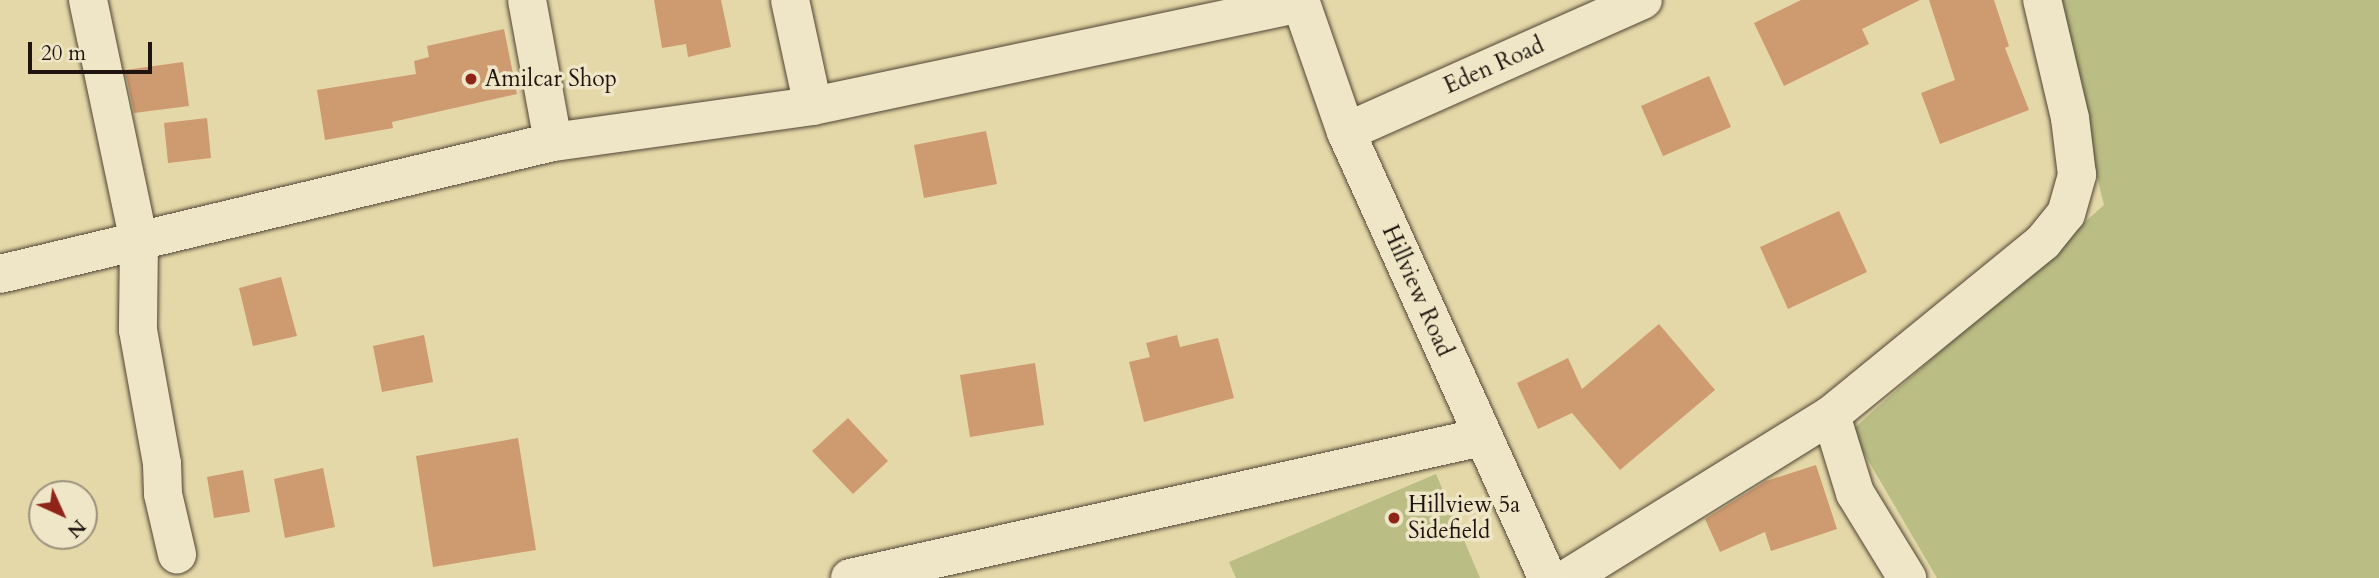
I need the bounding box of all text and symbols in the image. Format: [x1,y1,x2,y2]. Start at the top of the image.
scale bar [32,28,156,72]
street label: Eden Road [1440,32,1548,100]
text: 20 m [41,39,86,68]
place label: Amilcar Shop [485,65,617,93]
marker: Amilcar Shop [463,71,479,87]
street label: Hillview Road [1376,221,1458,361]
north arrow [28,480,98,550]
place label: Hillview 5a Sidefield [1408,491,1520,545]
marker: Hillview 5a Sidefield [1386,510,1402,526]
text: N [61,513,91,543]

